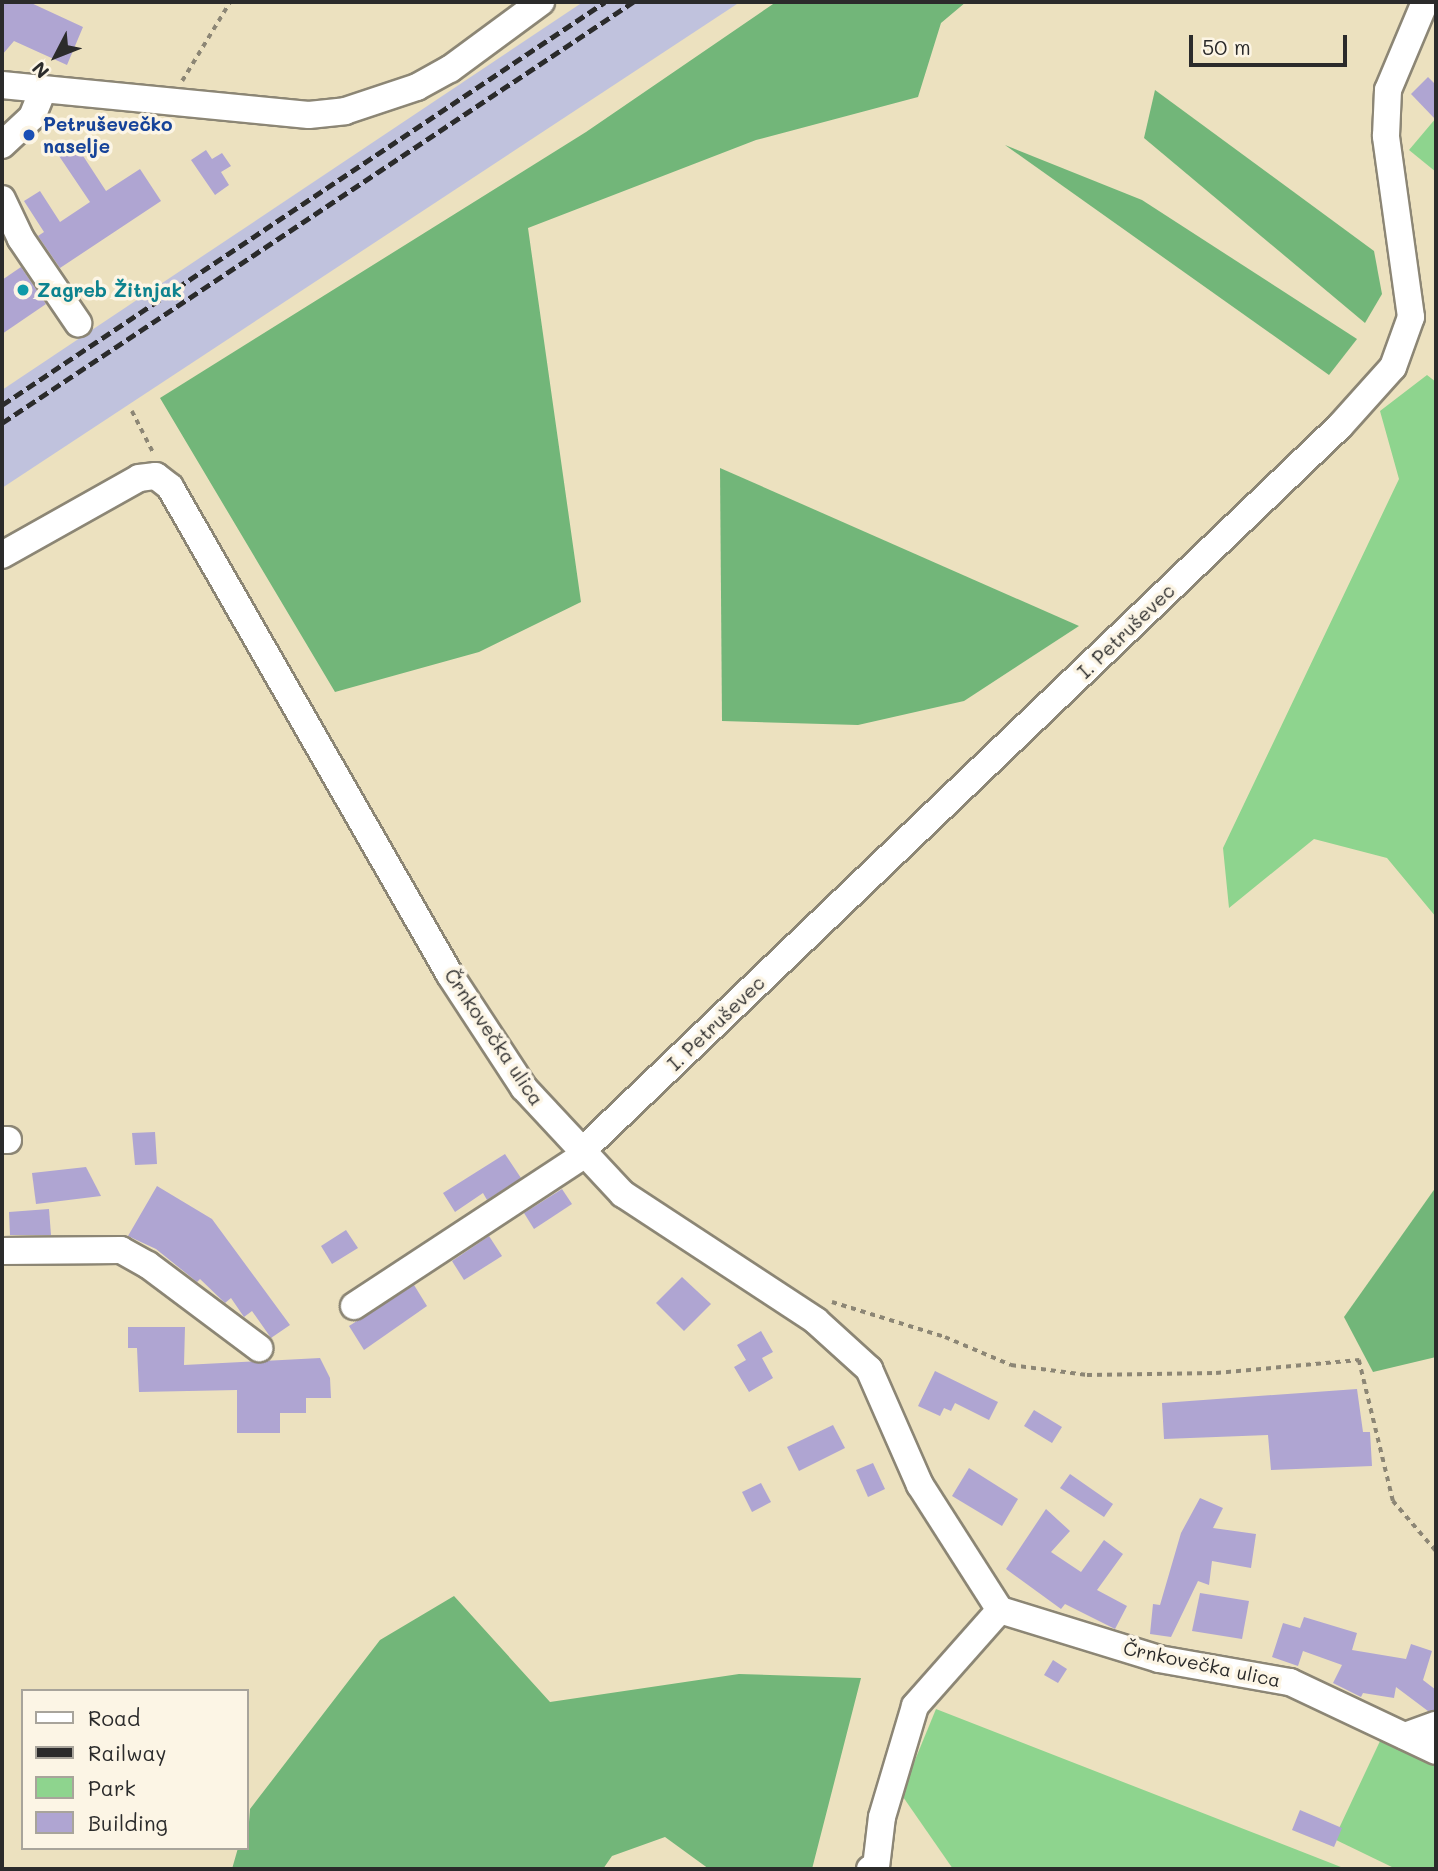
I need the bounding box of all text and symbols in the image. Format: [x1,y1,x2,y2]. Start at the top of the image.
north arrow [21,21,91,91]
scale bar [1193,21,1350,65]
text: 50 m [1202,33,1251,60]
text: N [26,57,54,84]
place label: Petruševečko naselje [43,113,173,157]
marker: Petruševečko naselje [21,127,37,143]
place label: Zagreb Žitnjak [37,279,182,301]
marker: Zagreb Žitnjak [15,282,31,298]
street label: I. Petruševec [1073,579,1179,683]
street label: Črnkovečka ulica [440,964,548,1110]
street label: I. Petruševec [663,971,769,1075]
street label: Črnkovečka ulica [1121,1636,1283,1692]
legend [21,1689,248,1850]
text: Road [88,1704,140,1731]
text: Railway [88,1739,167,1766]
text: Park [88,1774,136,1801]
text: Building [88,1809,168,1836]

